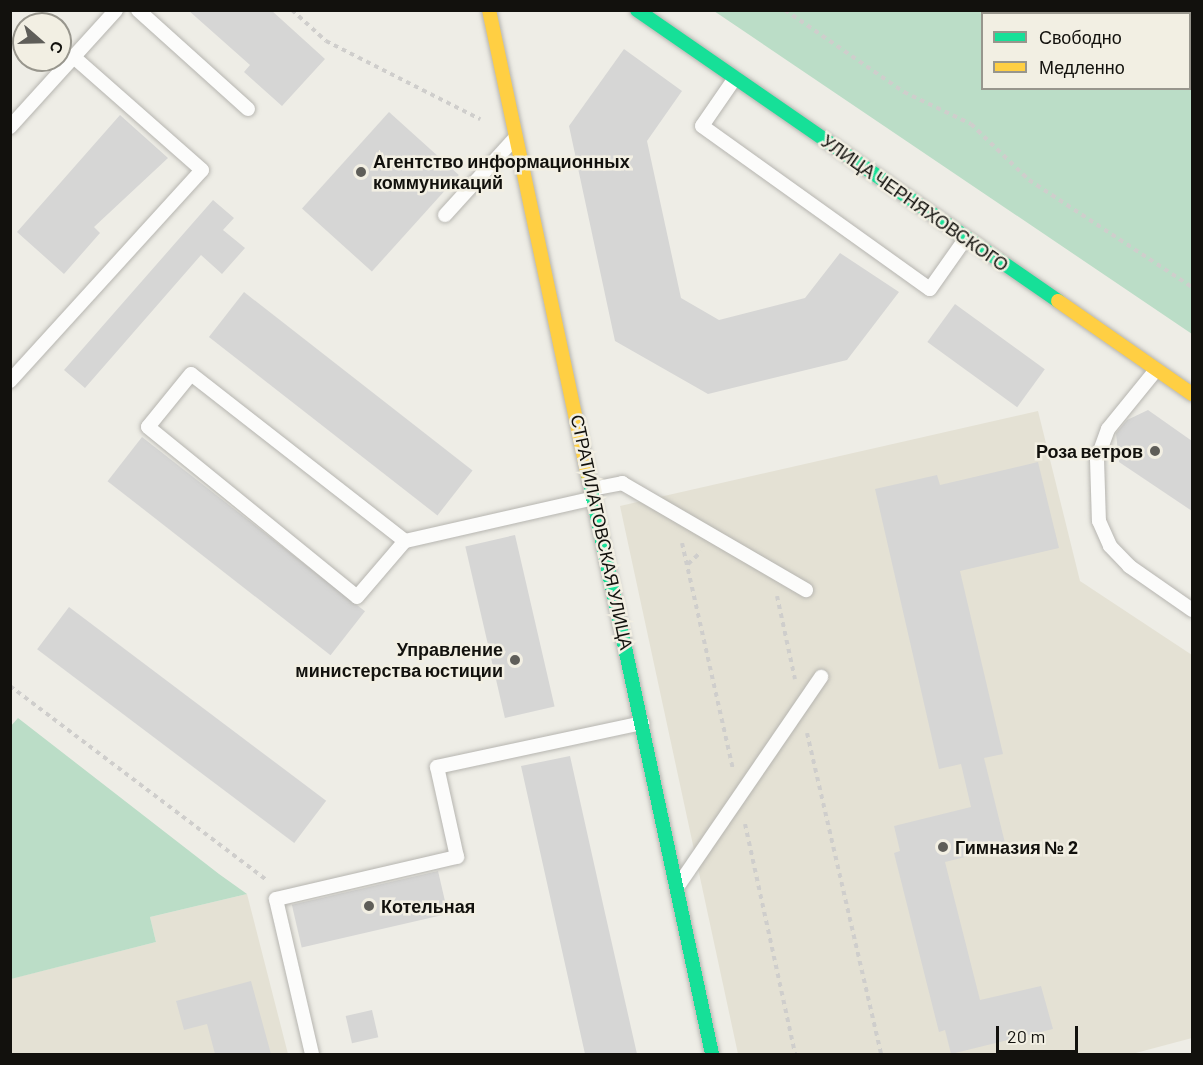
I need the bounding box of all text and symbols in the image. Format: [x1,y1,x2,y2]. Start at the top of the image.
north arrow [12,12,72,72]
legend [981,12,1191,90]
text: Свободно [1039,26,1122,48]
text: С [47,39,68,56]
text: Медленно [1039,56,1125,78]
street label: УЛИЦА ЧЕРНЯХОВСКОГО [817,130,1013,276]
place label: Агентство информационных коммуникаций [373,151,630,194]
marker: Агентство информационных коммуникаций [354,165,368,179]
street label: СТРАТИЛАТОВСКАЯ УЛИЦА [567,413,637,651]
place label: Роза ветров [1036,440,1143,462]
marker: Роза ветров [1148,444,1162,458]
place label: Управление министерства юстиции [295,639,503,682]
marker: Управление министерства юстиции [508,653,522,667]
place label: Гимназия № 2 [955,836,1078,858]
marker: Гимназия № 2 [936,840,950,854]
place label: Котельная [381,895,475,917]
marker: Котельная [362,899,376,913]
scale bar [999,1014,1082,1052]
text: 20 m [1007,1025,1045,1047]

